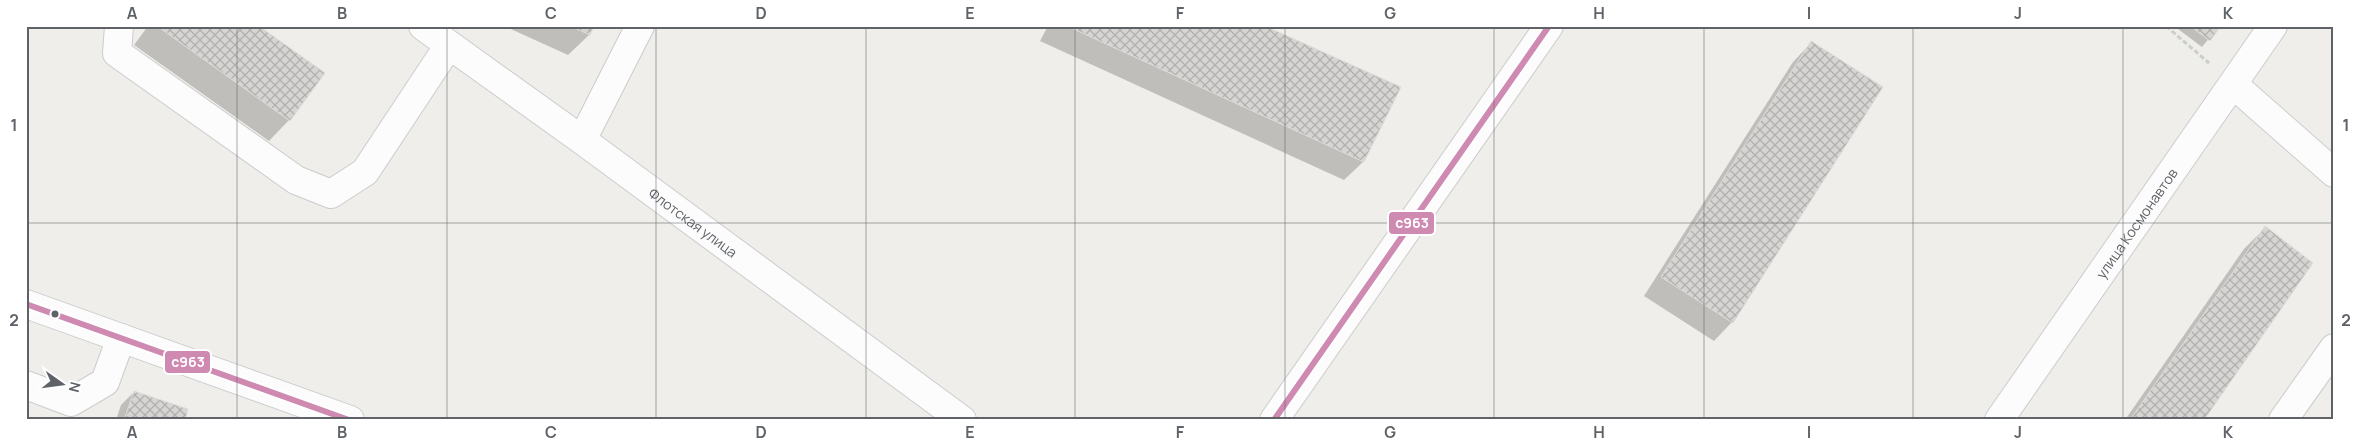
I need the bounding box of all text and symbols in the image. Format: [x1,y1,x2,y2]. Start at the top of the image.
text: A [127,2,138,24]
text: B [337,2,347,24]
text: C [545,2,557,24]
text: D [755,2,767,24]
text: E [965,2,975,24]
text: F [1176,2,1185,24]
text: G [1384,2,1396,24]
text: H [1593,2,1605,24]
text: I [1807,2,1811,24]
text: J [2014,2,2022,24]
text: K [2223,2,2234,24]
text: 1 [10,114,18,136]
text: 1 [2342,114,2350,136]
street label: улица Космонавтов [2091,164,2181,282]
street label: Флотская улица [645,183,742,261]
line badge: с963 [1388,211,1435,235]
text: с963 [1395,213,1429,232]
text: 2 [9,309,19,331]
unlabelled marker [50,309,60,319]
text: 2 [2341,309,2351,331]
line badge: с963 [164,350,211,374]
text: с963 [171,352,205,371]
north arrow [38,358,88,408]
text: N [65,380,86,394]
text: A [127,421,138,443]
text: B [337,421,347,443]
text: C [545,421,557,443]
text: D [755,421,767,443]
text: E [965,421,975,443]
text: F [1176,421,1185,443]
text: G [1384,421,1396,443]
text: H [1593,421,1605,443]
text: I [1807,421,1811,443]
text: J [2014,421,2022,443]
text: K [2223,421,2234,443]

